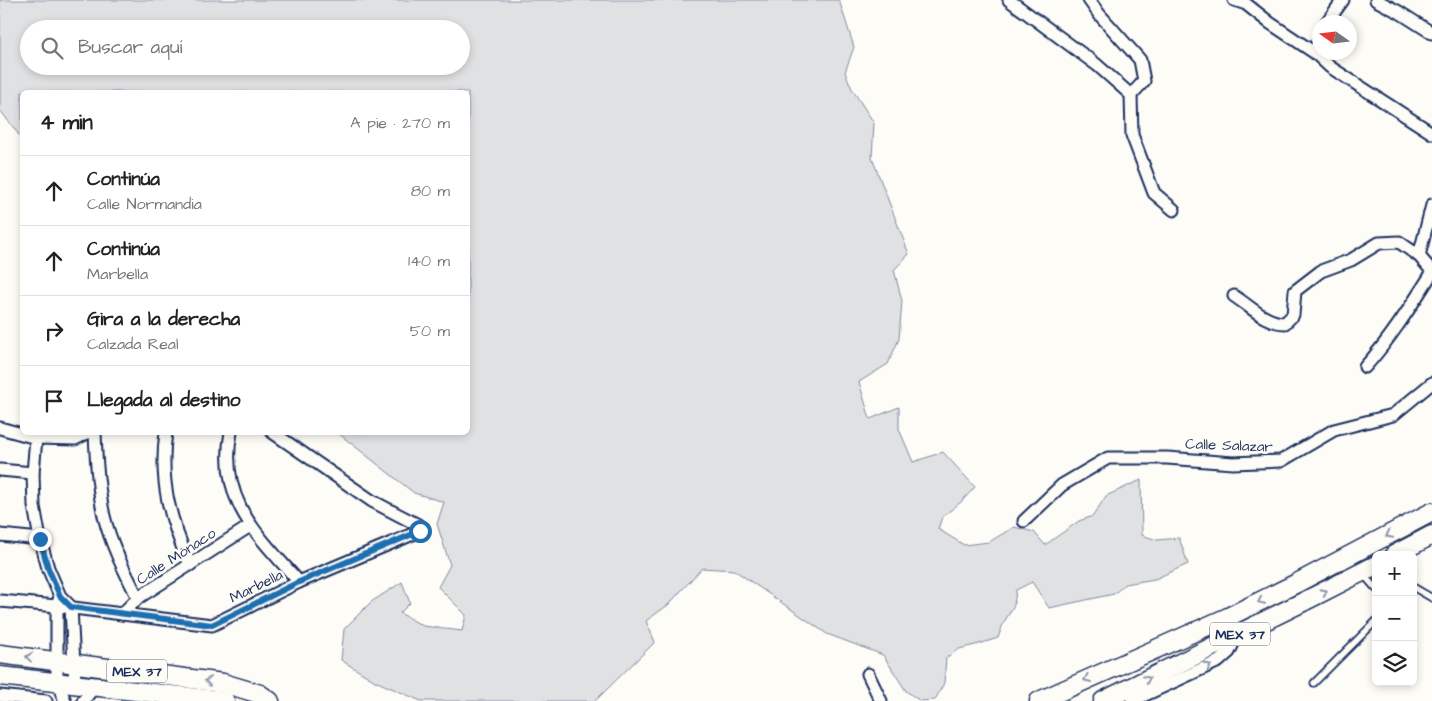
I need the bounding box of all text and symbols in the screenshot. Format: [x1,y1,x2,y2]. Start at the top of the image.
north arrow [1312,15,1357,60]
search box [20,20,470,75]
icon: search [38,34,66,62]
text: Buscar aquí [78,34,182,61]
text: 4 min [40,108,93,137]
text: A pie · 270 m [350,112,450,134]
text: Continúa [87,166,160,193]
icon: ahead [40,177,68,205]
text: 80 m [411,180,450,202]
text: Calle Normandia [87,193,202,215]
text: Continúa [87,236,160,263]
icon: ahead [40,247,68,275]
text: 140 m [408,250,450,272]
text: Marbella [87,263,148,285]
text: Gira a la derecha [87,306,240,333]
icon: right [40,317,68,345]
text: 50 m [410,320,450,342]
text: Calzada Real [87,333,179,355]
icon: arrive [40,387,68,415]
text: Llegada al destino [87,387,240,414]
street label: Calle Salazar [1185,433,1273,458]
route start [409,520,432,543]
street label: Calle Mónaco [132,523,221,590]
route end [29,528,52,551]
one-way arrow [1385,529,1394,539]
map controls [1372,551,1417,686]
button: + [1372,551,1417,596]
street label: Marbella [226,564,287,608]
one-way arrow [1319,588,1328,598]
one-way arrow [1257,595,1266,605]
button: − [1372,596,1417,641]
road number: MEX 37 [1210,622,1270,646]
button: layers [1372,641,1417,686]
one-way arrow [25,652,33,663]
road number: MEX 37 [107,659,167,682]
one-way arrow [1203,662,1212,672]
one-way arrow [1083,672,1092,683]
one-way arrow [1142,675,1151,686]
one-way arrow [203,676,211,687]

